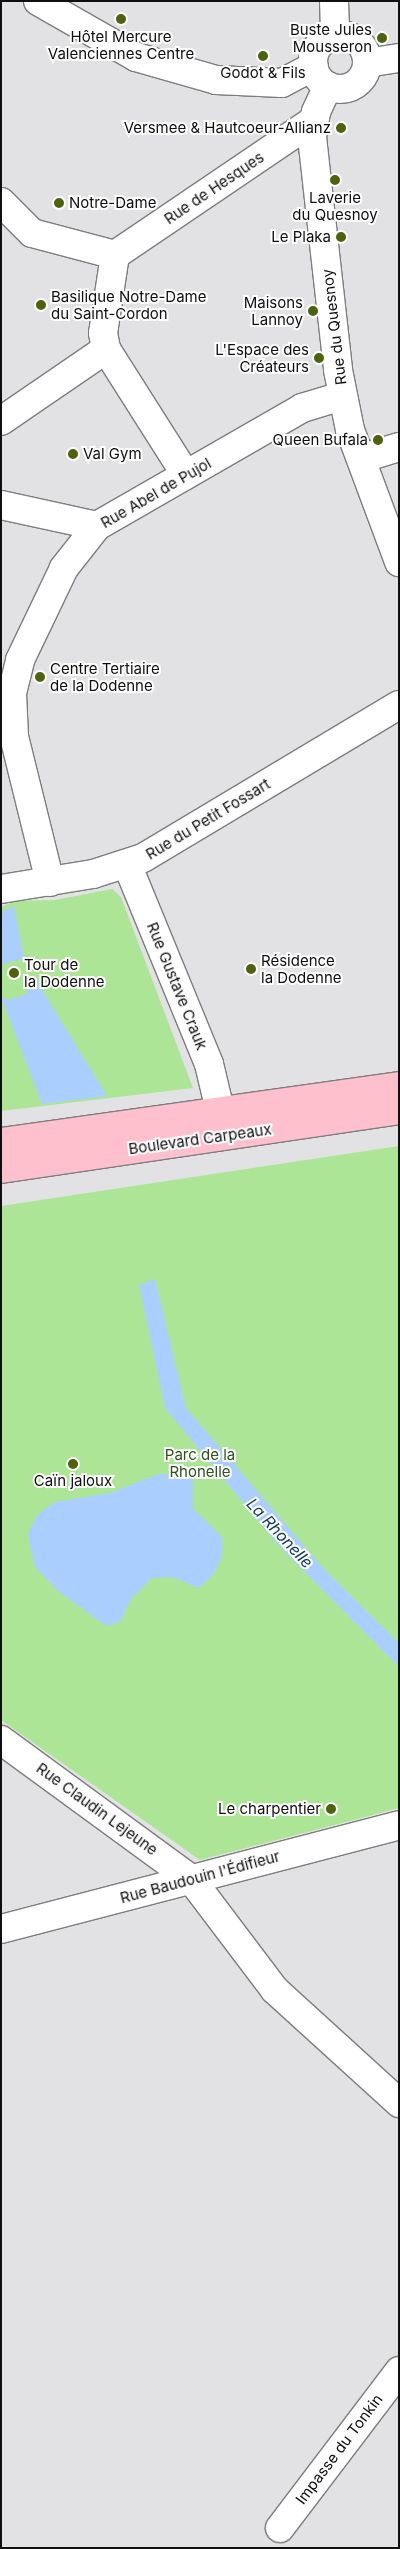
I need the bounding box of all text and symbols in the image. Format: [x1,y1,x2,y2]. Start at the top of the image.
marker: Hôtel Mercure Valenciennes Centre [115,13,127,25]
place label: Buste Jules Mousseron [290,20,372,55]
place label: Hôtel Mercure Valenciennes Centre [48,27,194,62]
marker: Buste Jules Mousseron [376,32,388,44]
marker: Godot & Fils [257,50,269,62]
place label: Godot & Fils [220,64,306,82]
place label: Versmee & Hautcoeur-Allianz [124,119,331,137]
marker: Versmee & Hautcoeur-Allianz [335,122,347,134]
street label: Rue de Hesques [161,148,267,228]
marker: Laverie du Quesnoy [329,174,341,186]
place label: Laverie du Quesnoy [292,188,378,223]
place label: Notre-Dame [69,194,156,212]
marker: Notre-Dame [53,197,65,209]
place label: Le Plaka [271,228,331,246]
marker: Le Plaka [335,231,347,243]
street label: Rue du Quesnoy [318,268,350,386]
place label: Basilique Notre-Dame du Saint-Cordon [51,287,206,322]
place label: Maisons Lannoy [244,293,303,328]
marker: Basilique Notre-Dame du Saint-Cordon [35,299,47,311]
marker: Maisons Lannoy [307,305,319,317]
place label: L'Espace des Créateurs [215,340,309,375]
marker: L'Espace des Créateurs [313,352,325,364]
place label: Queen Bufala [273,431,368,449]
marker: Queen Bufala [372,434,384,446]
place label: Val Gym [83,445,142,463]
marker: Val Gym [67,448,79,460]
street label: Rue Abel de Pujol [98,454,214,532]
place label: Centre Tertiaire de la Dodenne [50,659,160,694]
marker: Centre Tertiaire de la Dodenne [34,671,46,683]
street label: Rue du Petit Fossart [143,775,273,863]
street label: Rue Gustave Crauk [143,920,211,1052]
place label: Résidence la Dodenne [261,951,341,986]
place label: Tour de la Dodenne [24,955,104,990]
marker: Résidence la Dodenne [245,963,257,975]
marker: Tour de la Dodenne [8,967,20,979]
street label: Boulevard Carpeaux [127,1120,273,1158]
park label: Parc de la Rhonelle [165,1445,235,1480]
marker: Caïn jaloux [67,1458,79,1470]
place label: Caïn jaloux [34,1472,112,1490]
water label: La Rhonelle [243,1494,317,1572]
street label: Rue Claudin Lejeune [33,1759,161,1859]
place label: Le charpentier [218,1800,321,1818]
marker: Le charpentier [325,1803,337,1815]
street label: Rue Baudouin l'Édifieur [118,1847,282,1907]
street label: Impasse du Tonkin [292,2390,386,2508]

